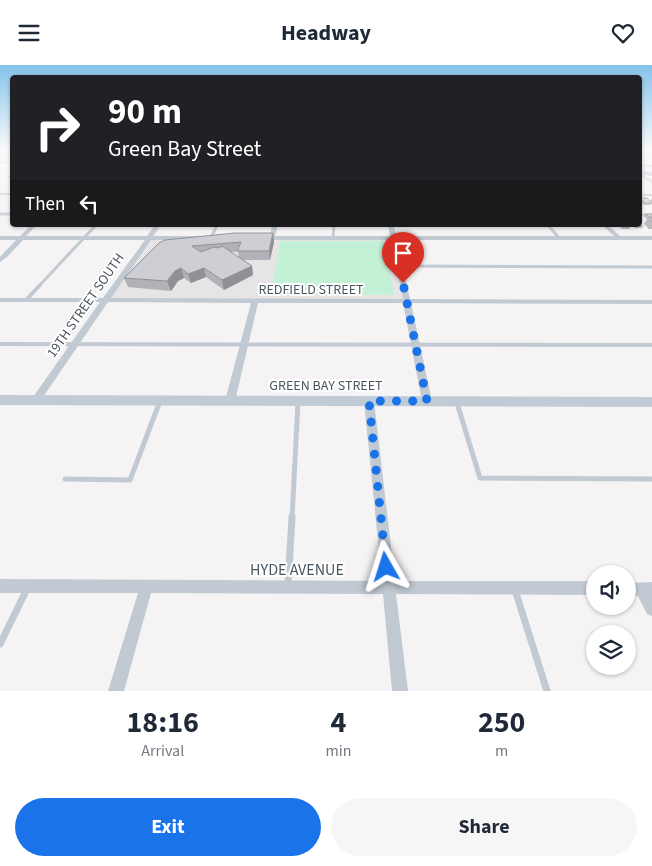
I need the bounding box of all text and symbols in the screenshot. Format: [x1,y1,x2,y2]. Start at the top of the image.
text: Headway [281,17,371,49]
icon: menu [15,19,43,47]
icon: heart [609,19,637,47]
text: 90 m [108,87,182,137]
icon: right [25,95,90,160]
text: Green Bay Street [108,133,261,165]
icon: left [75,190,103,218]
text: Then [25,191,65,218]
pin [382,232,424,283]
icon: arrive [389,239,417,267]
street label: 19TH STREET SOUTH [42,249,129,362]
street label: REDFIELD STREET [258,280,364,300]
street label: GREEN BAY STREET [269,376,383,396]
position arrow [359,540,411,592]
street label: HYDE AVENUE [250,559,344,581]
map controls [586,565,636,675]
button: sound [586,565,636,615]
button: layers [586,625,636,675]
text: 18:16 [127,701,199,744]
text: 4 [330,701,346,744]
text: 250 [478,701,525,744]
text: Arrival [141,740,184,762]
text: min [325,740,351,762]
text: m [495,740,508,762]
button: Exit [15,798,321,856]
button: Share [331,798,637,856]

